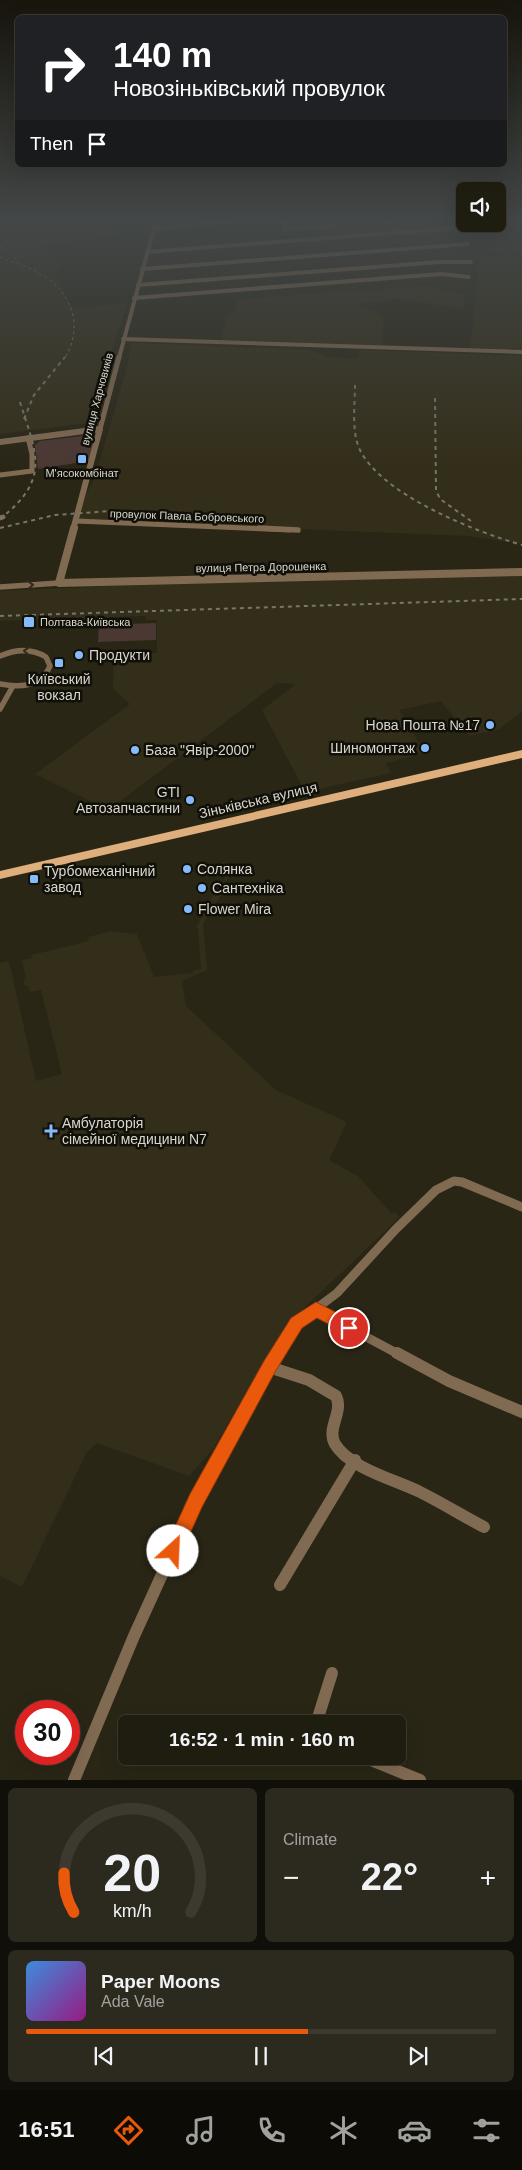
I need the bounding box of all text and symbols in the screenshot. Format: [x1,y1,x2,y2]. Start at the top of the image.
icon: right [30,35,95,100]
text: 140 m [113,35,212,74]
text: Новозіньківський провулок [113,76,385,101]
icon: arrive [83,130,111,158]
text: Then [30,133,73,154]
map controls [456,182,506,232]
button: sound [456,182,506,232]
street label: вулиця Харчовиків [79,351,115,446]
marker: М'ясокомбінат [76,453,88,465]
place label: М'ясокомбінат [45,467,119,479]
street label: провулок Павла Бобровського [110,507,264,525]
street label: вулиця Петра Дорошенка [195,560,327,574]
one-way arrow [26,579,34,590]
marker: Полтава-Київська [22,615,36,629]
place label: Полтава-Київська [40,616,131,628]
one-way arrow [22,646,30,657]
place label: Продукти [89,647,150,663]
marker: Продукти [73,649,85,661]
marker: Київський вокзал [53,657,65,669]
place label: Київський вокзал [27,671,91,703]
place label: Нова Пошта №17 [366,717,480,733]
marker: Нова Пошта №17 [484,719,496,731]
place label: Шиномонтаж [330,740,416,756]
place label: База "Явір-2000" [145,742,254,758]
marker: Шиномонтаж [419,742,431,754]
marker: База "Явір-2000" [129,744,141,756]
street label: Зіньківська вулиця [197,779,319,821]
place label: GTI Автозапчастини [76,784,180,816]
marker: GTI Автозапчастини [184,794,196,806]
place label: Солянка [197,861,253,877]
place label: Турбомеханічний завод [44,863,155,895]
marker: Солянка [181,863,193,875]
marker: Турбомеханічний завод [28,873,40,885]
place label: Сантехніка [212,880,284,896]
marker: Сантехніка [196,882,208,894]
place label: Flower Mira [198,901,271,917]
marker: Flower Mira [182,903,194,915]
place label: Амбулаторія сімейної медицини N7 [62,1115,207,1147]
marker: Амбулаторія сімейної медицини N7 [44,1124,58,1138]
pin [328,1307,370,1349]
icon: arrive [335,1314,363,1342]
position arrow [146,1524,198,1576]
speed limit sign: 30 [15,1700,80,1765]
text: 16:52 · 1 min · 160 m [169,1729,355,1750]
text: Climate [283,1831,337,1848]
text: 20 [104,1844,161,1902]
text: 22° [361,1856,418,1898]
text: − [283,1862,299,1893]
text: + [480,1862,496,1893]
text: km/h [113,1901,152,1921]
text: Paper Moons [101,1971,220,1992]
text: Ada Vale [101,1993,165,2010]
icon: previous [90,2042,118,2070]
icon: pause [247,2042,275,2070]
icon: next [404,2042,432,2070]
icon: directions [111,2113,146,2148]
icon: music [183,2113,218,2148]
icon: phone [254,2113,289,2148]
icon: climate [326,2113,361,2148]
icon: car [397,2113,432,2148]
icon: filters [469,2113,504,2148]
text: 16:51 [18,2117,75,2142]

